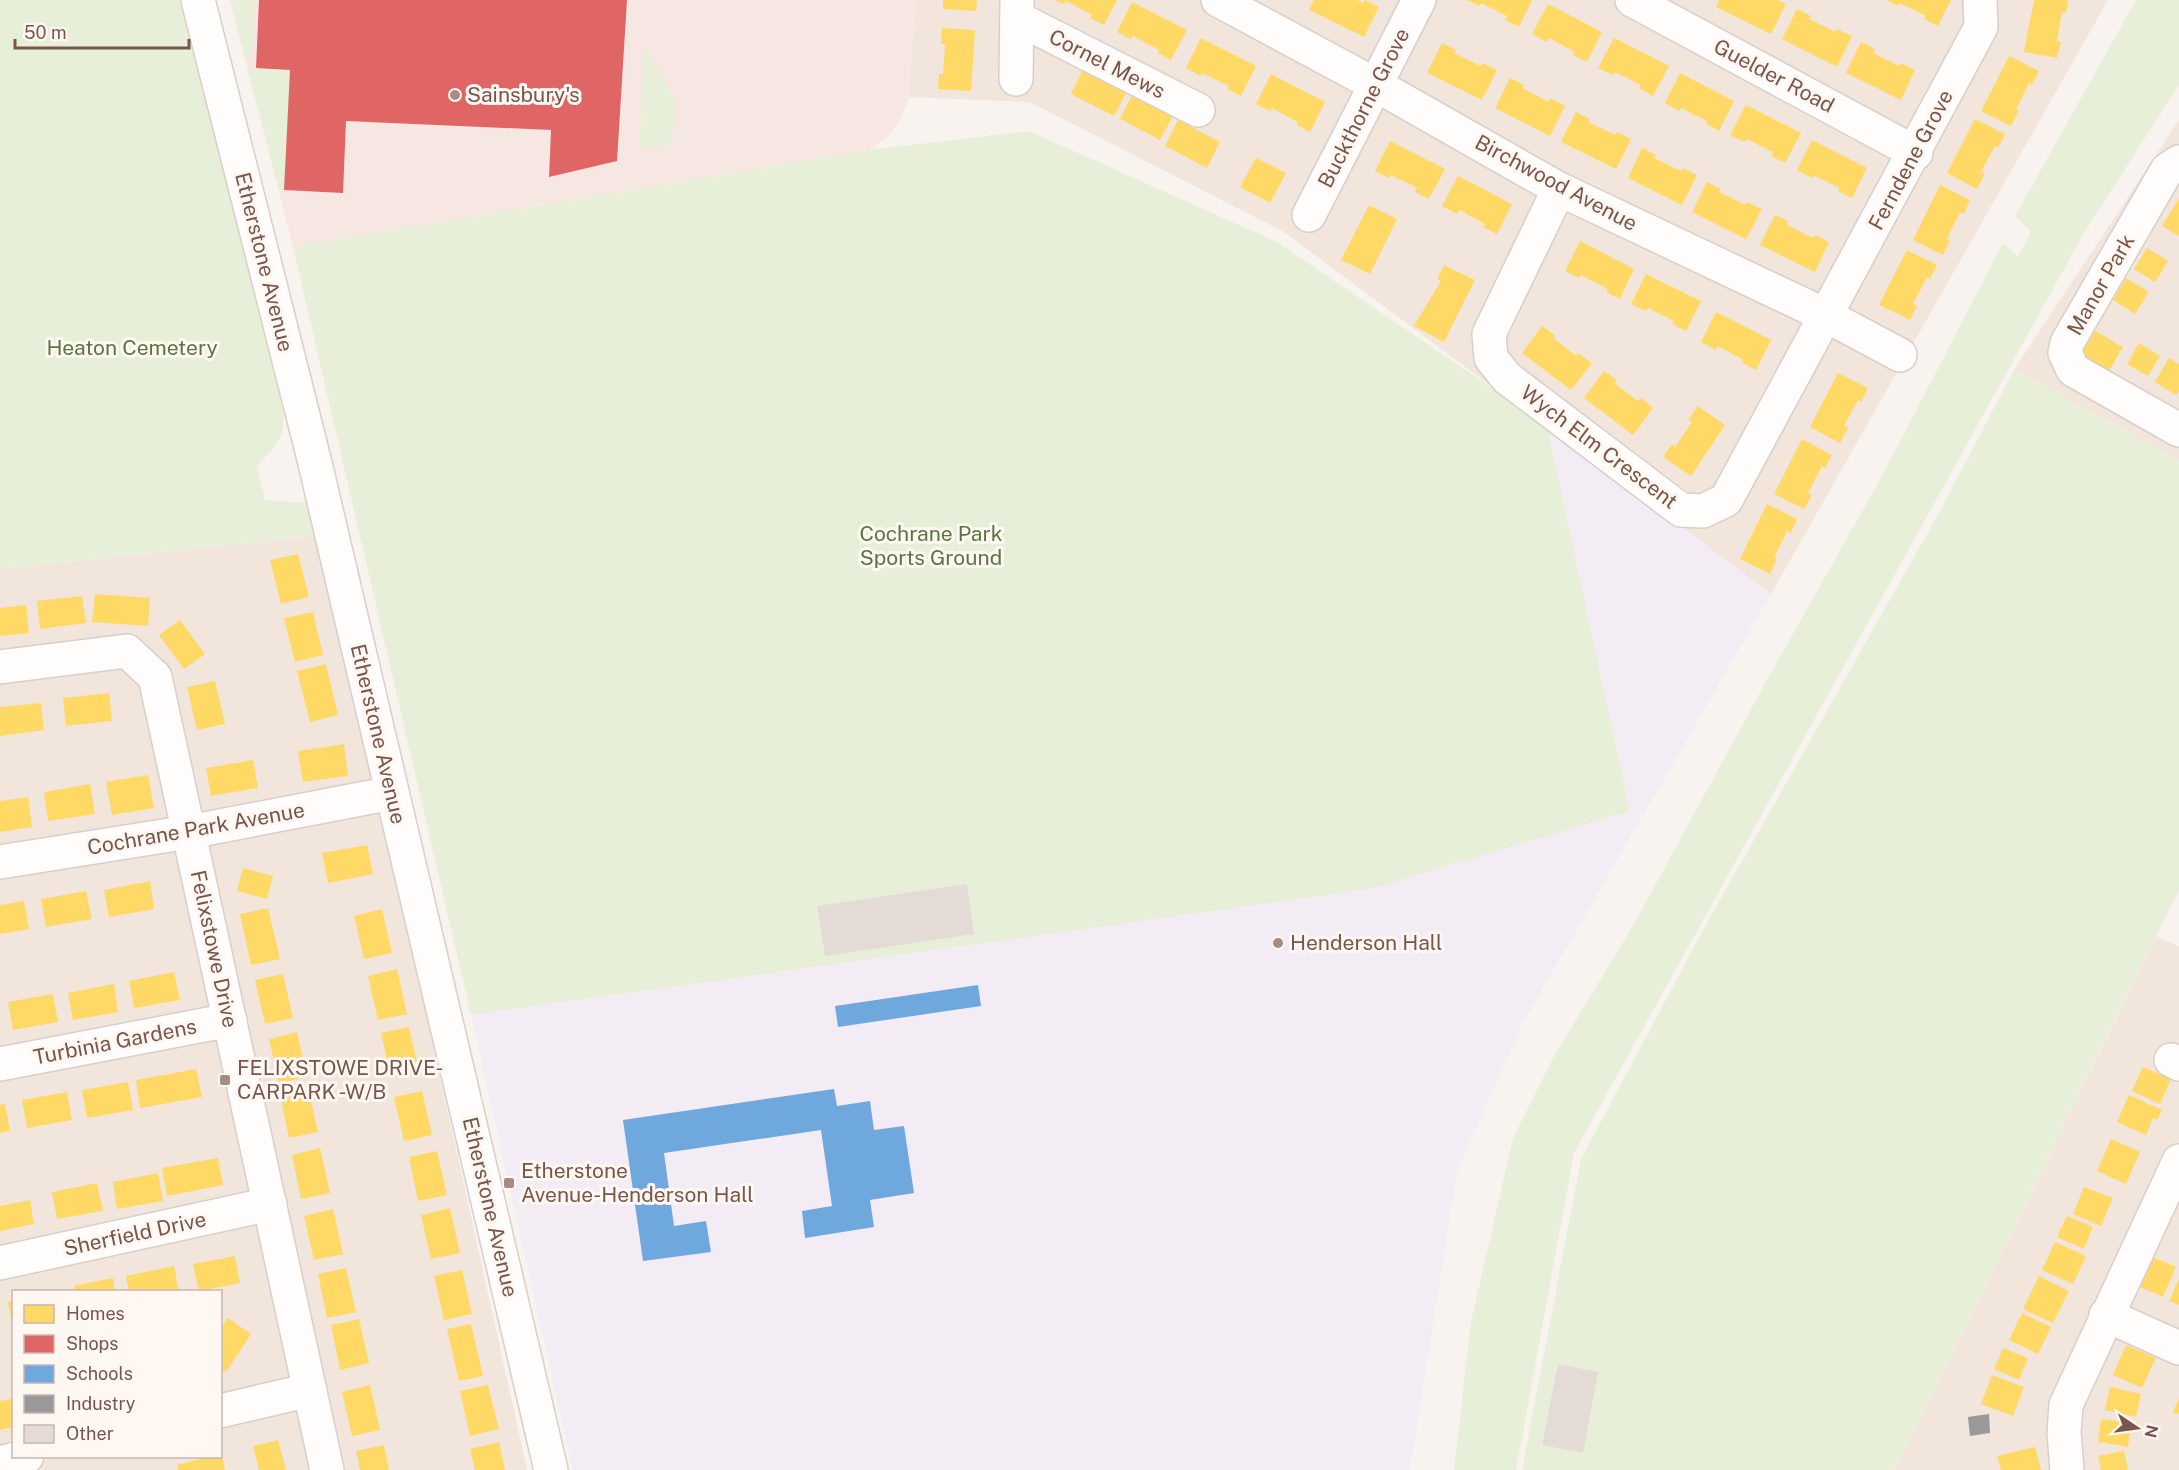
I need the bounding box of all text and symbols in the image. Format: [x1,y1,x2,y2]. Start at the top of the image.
scale bar [15,12,189,50]
text: 50 m [24,22,67,43]
street label: Cornel Mews [1045,24,1169,104]
street label: Buckthorne Grove [1313,24,1415,192]
street label: Guelder Road [1710,33,1839,118]
place label: Sainsbury's [467,82,580,107]
street label: Ferndene Grove [1863,85,1958,234]
marker: Sainsbury's [448,88,462,102]
street label: Birchwood Avenue [1471,129,1642,236]
street label: Etherstone Avenue [230,170,299,354]
street label: Manor Park [2062,230,2140,340]
park label: Heaton Cemetery [46,335,218,360]
street label: Wych Elm Crescent [1516,379,1683,514]
park label: Cochrane Park Sports Ground [860,521,1003,570]
street label: Etherstone Avenue [346,641,411,826]
street label: Cochrane Park Avenue [85,797,306,860]
street label: Felixstowe Drive [186,868,243,1030]
place label: Henderson Hall [1290,930,1442,955]
marker: Henderson Hall [1271,936,1285,950]
street label: Turbinia Gardens [31,1013,199,1070]
place label: FELIXSTOWE DRIVE- CARPARK -W/B [237,1055,444,1104]
marker: FELIXSTOWE DRIVE- CARPARK -W/B [218,1073,232,1087]
street label: Etherstone Avenue [458,1114,523,1299]
place label: Etherstone Avenue-Henderson Hall [521,1158,754,1207]
marker: Etherstone Avenue-Henderson Hall [502,1176,516,1190]
street label: Sherfield Drive [61,1206,208,1261]
legend [12,1290,222,1458]
text: Homes [66,1303,125,1324]
text: Shops [66,1333,118,1354]
text: Schools [66,1363,133,1384]
text: Industry [66,1393,136,1414]
north arrow [2107,1398,2167,1458]
text: Other [66,1423,114,1444]
text: N [2140,1423,2162,1439]

